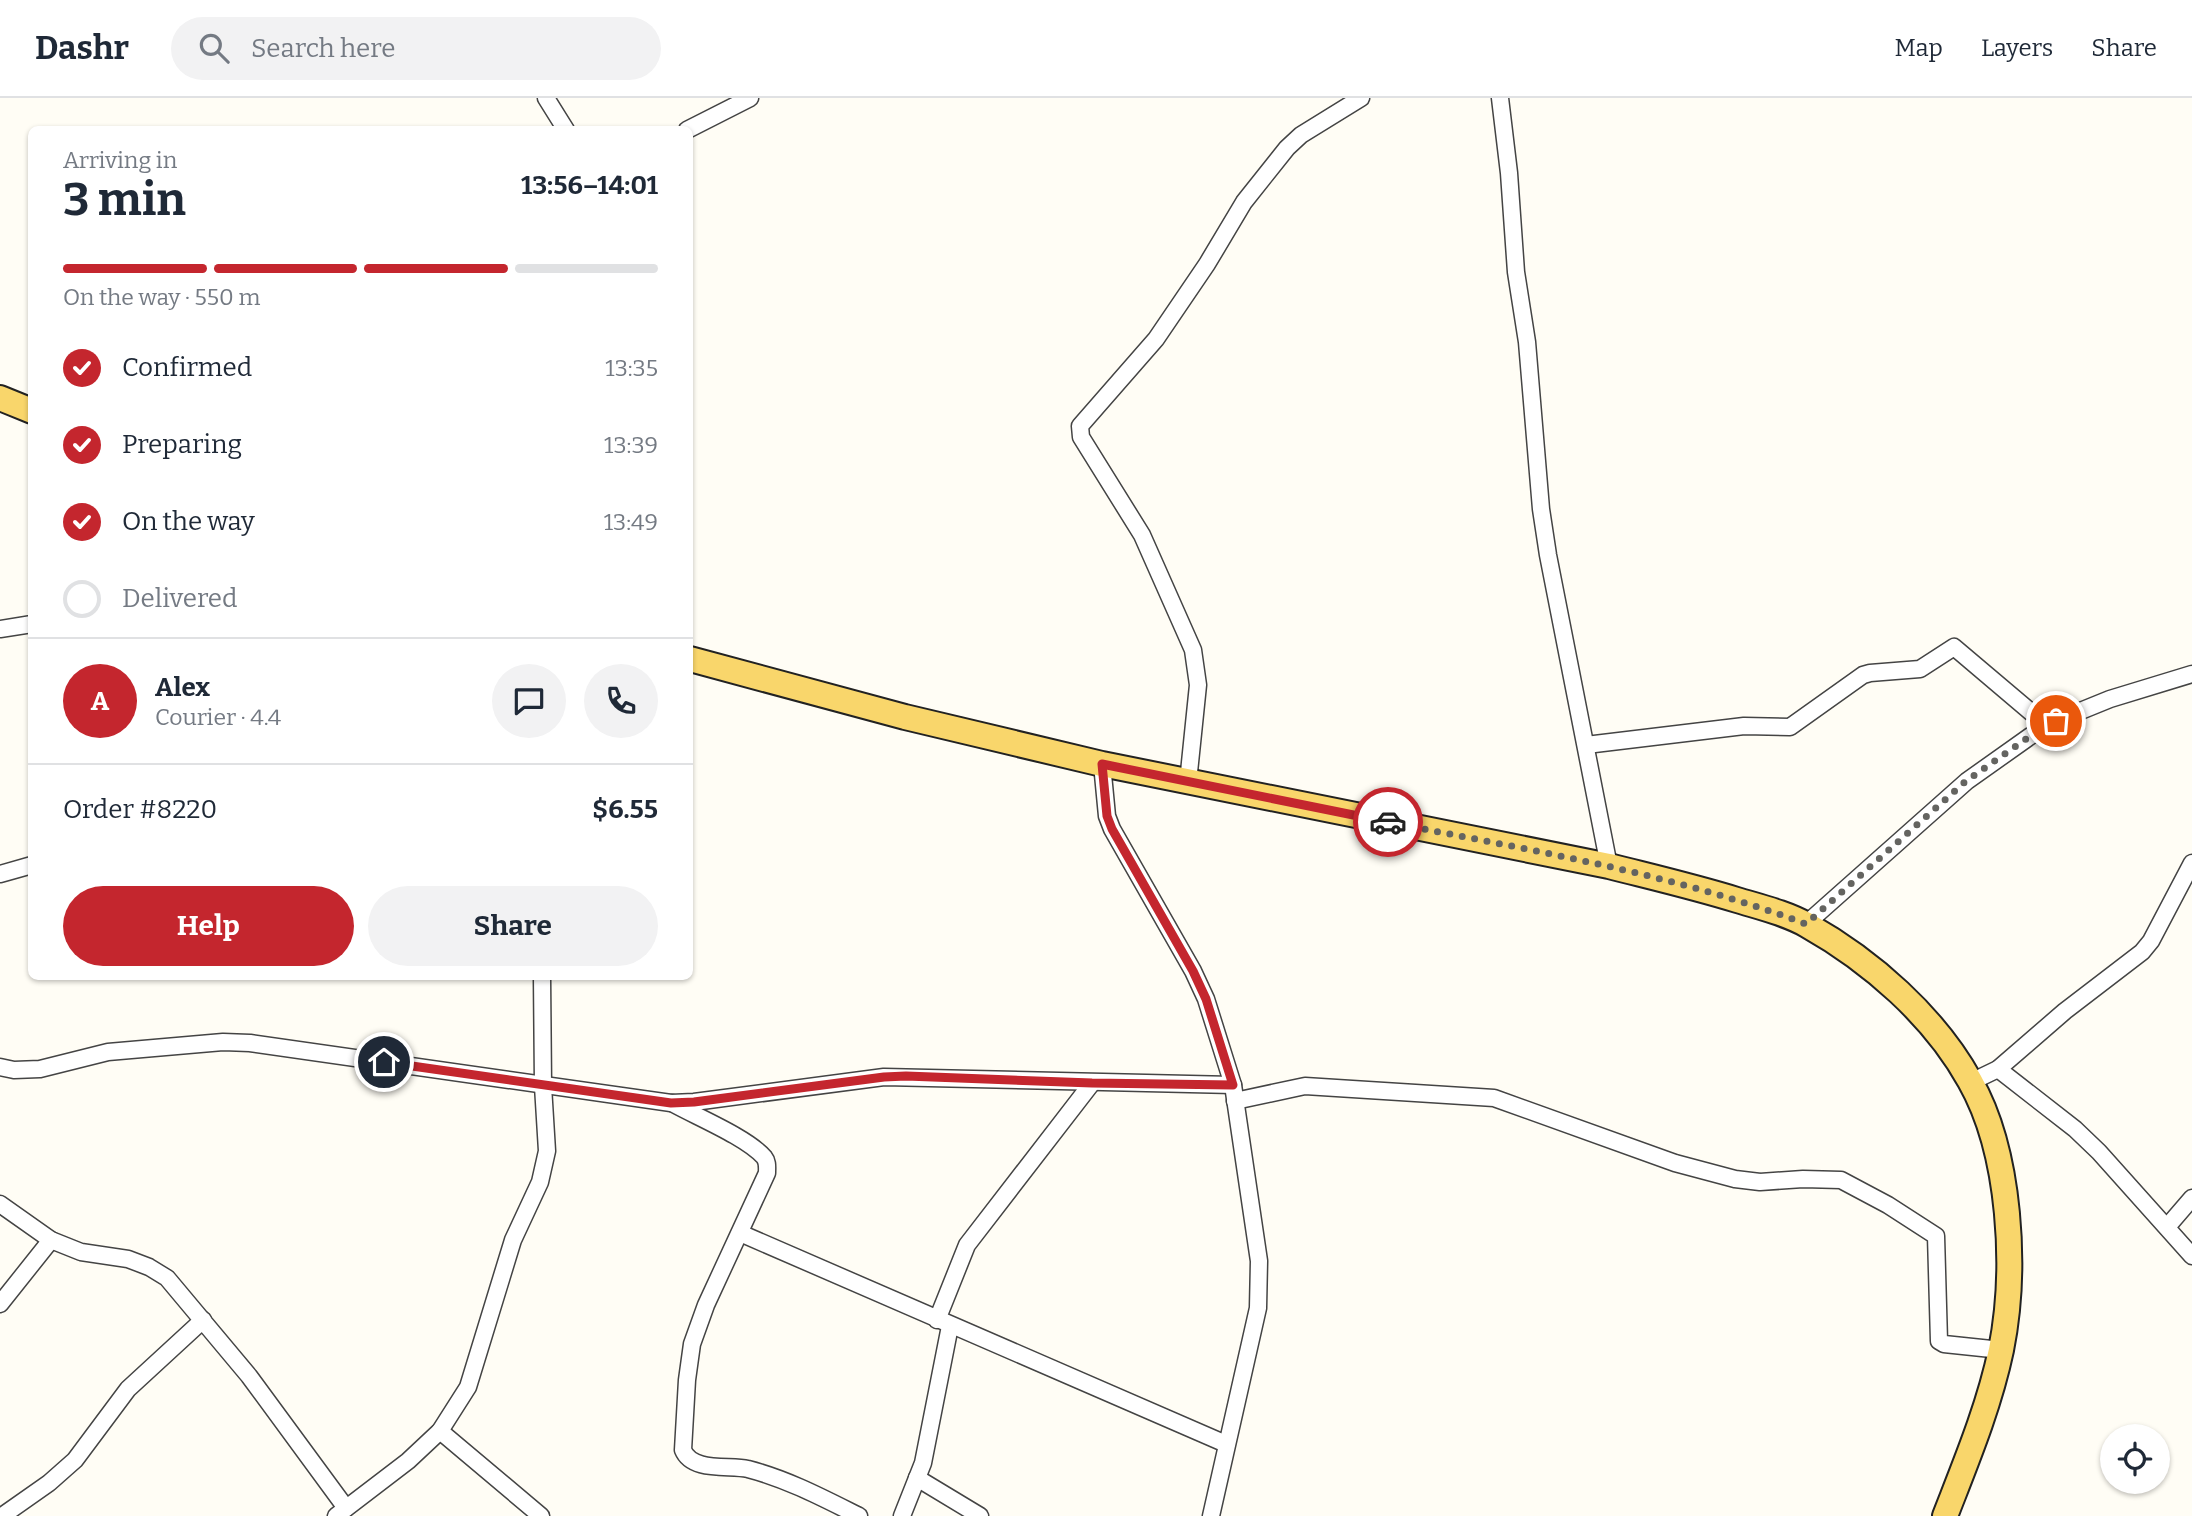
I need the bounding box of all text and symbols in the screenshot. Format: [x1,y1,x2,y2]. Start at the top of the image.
search box [171,17,661,80]
text: Dashr [35,28,129,68]
icon: search [195,29,233,67]
text: Search here [251,33,395,64]
text: Map [1895,34,1943,62]
text: Layers [1981,34,2053,62]
text: Share [2091,34,2157,62]
text: Arriving in [63,146,177,174]
text: 13:56–14:01 [521,170,658,201]
text: 3 min [63,172,186,227]
text: On the way · 550 m [63,283,260,311]
icon: check [63,349,101,387]
text: Confirmed [122,352,252,383]
text: 13:35 [605,354,658,382]
icon: check [63,426,101,464]
text: Preparing [122,429,242,460]
text: 13:39 [604,431,658,459]
icon: check [63,503,101,541]
text: On the way [122,506,255,537]
text: 13:49 [604,508,658,536]
text: Delivered [122,583,237,614]
button: chat [492,664,566,738]
button: phone [584,664,658,738]
text: Alex [155,672,210,703]
text: A [91,686,109,717]
pin [2026,691,2086,751]
icon: bag [2037,702,2075,740]
text: Courier · 4.4 [155,703,281,731]
courier [1353,787,1423,857]
text: Order #8220 [63,794,217,825]
text: $6.55 [592,794,658,825]
icon: car [1369,803,1407,841]
button: Help [63,886,354,966]
button: Share [368,886,658,966]
pin [354,1032,414,1092]
icon: home [365,1043,403,1081]
map controls [2100,1424,2170,1494]
button: locate [2100,1424,2170,1494]

